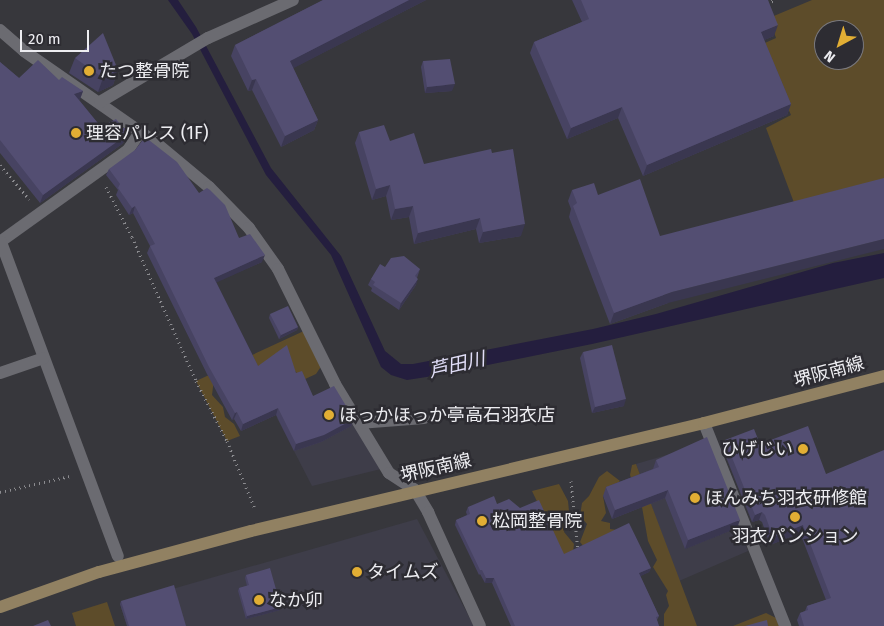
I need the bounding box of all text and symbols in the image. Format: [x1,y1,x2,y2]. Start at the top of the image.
scale bar [22,20,91,52]
north arrow [814,20,864,70]
text: 20 m [28,30,61,48]
text: N [821,47,839,66]
place label: たつ整骨院 [99,60,189,82]
marker: たつ整骨院 [83,65,95,77]
place label: 理容パレス (1F) [86,122,209,144]
marker: 理容パレス (1F) [70,127,82,139]
water label: 芦田川 [427,347,487,383]
street label: 堺阪南線 [791,352,867,392]
place label: ほっかほっか亭高石羽衣店 [339,404,555,426]
marker: ほっかほっか亭高石羽衣店 [323,409,335,421]
place label: ひげじい [721,438,793,460]
marker: ひげじい [797,443,809,455]
street label: 堺阪南線 [398,449,474,487]
place label: ほんみち羽衣研修館 [705,487,867,509]
marker: ほんみち羽衣研修館 [689,492,701,504]
place label: 松岡整骨院 [492,510,582,532]
marker: 羽衣パンション [789,511,801,523]
marker: 松岡整骨院 [476,515,488,527]
place label: 羽衣パンション [732,525,858,547]
place label: タイムズ [367,561,439,583]
marker: タイムズ [351,566,363,578]
place label: なか卯 [269,589,323,611]
marker: なか卯 [253,594,265,606]

